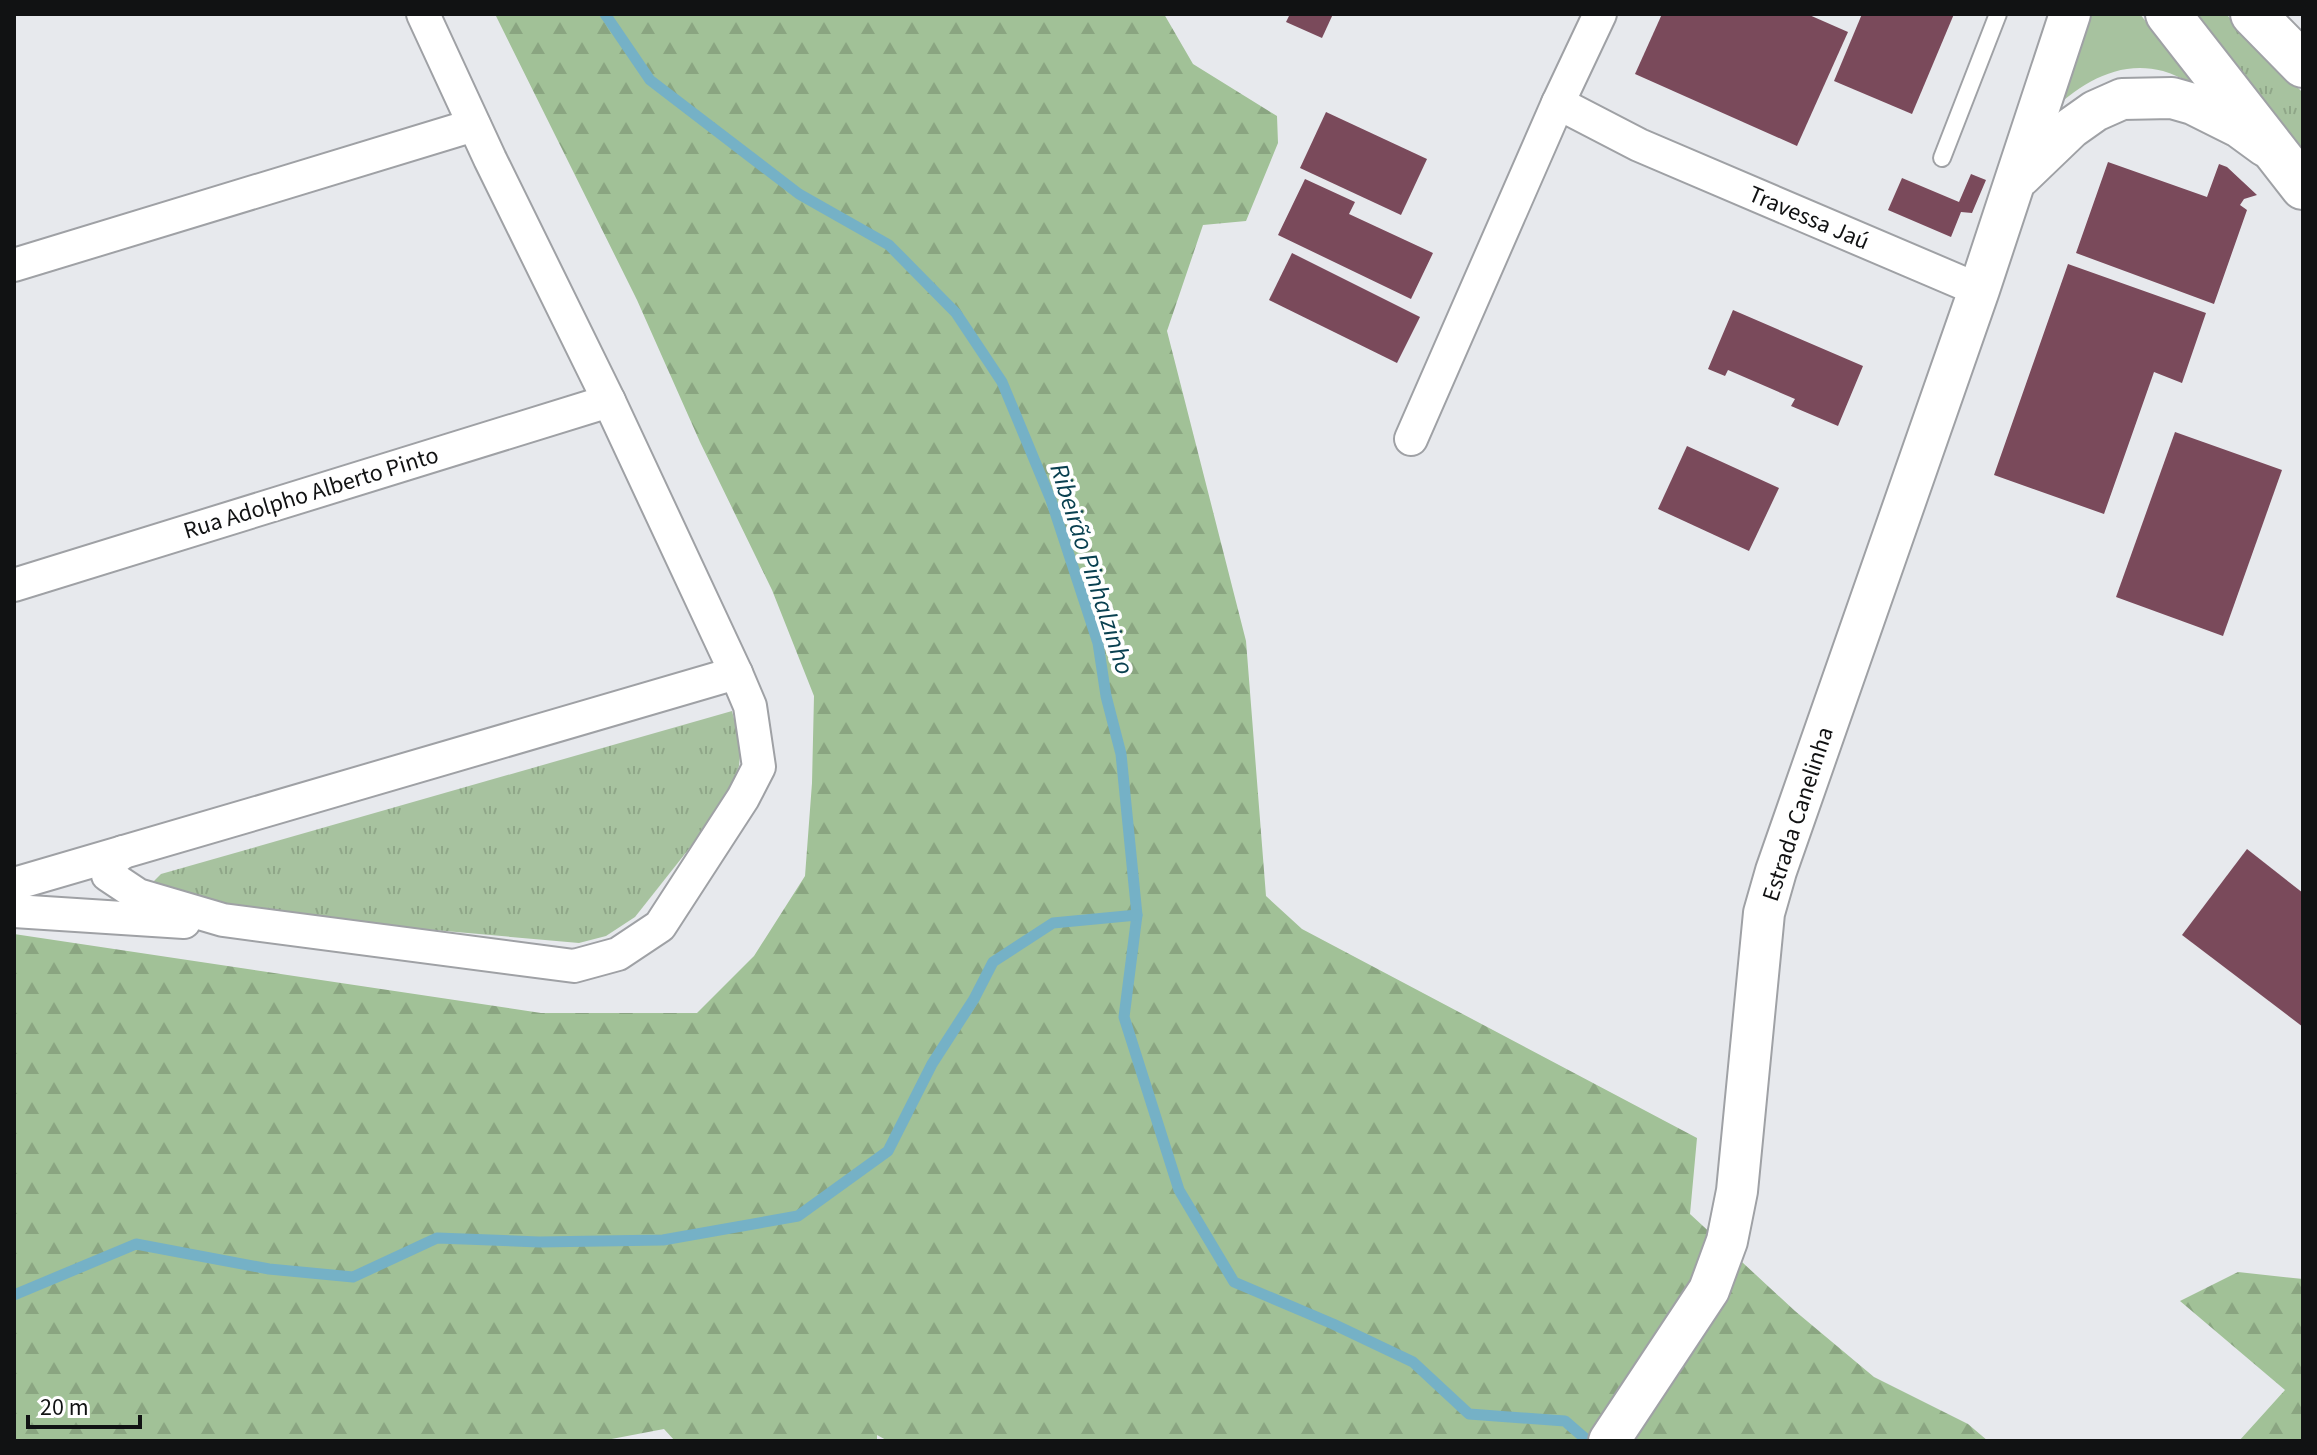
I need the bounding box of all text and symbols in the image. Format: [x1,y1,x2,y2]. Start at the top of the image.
street label: Travessa Jaú [1743,177,1875,259]
street label: Rua Adolpho Alberto Pinto [179,438,443,548]
water label: Ribeirão Pinhalzinho [1040,459,1144,679]
street label: Estrada Canelinha [1753,722,1843,906]
scale bar [28,1379,140,1429]
text: 20 m [40,1390,89,1425]

